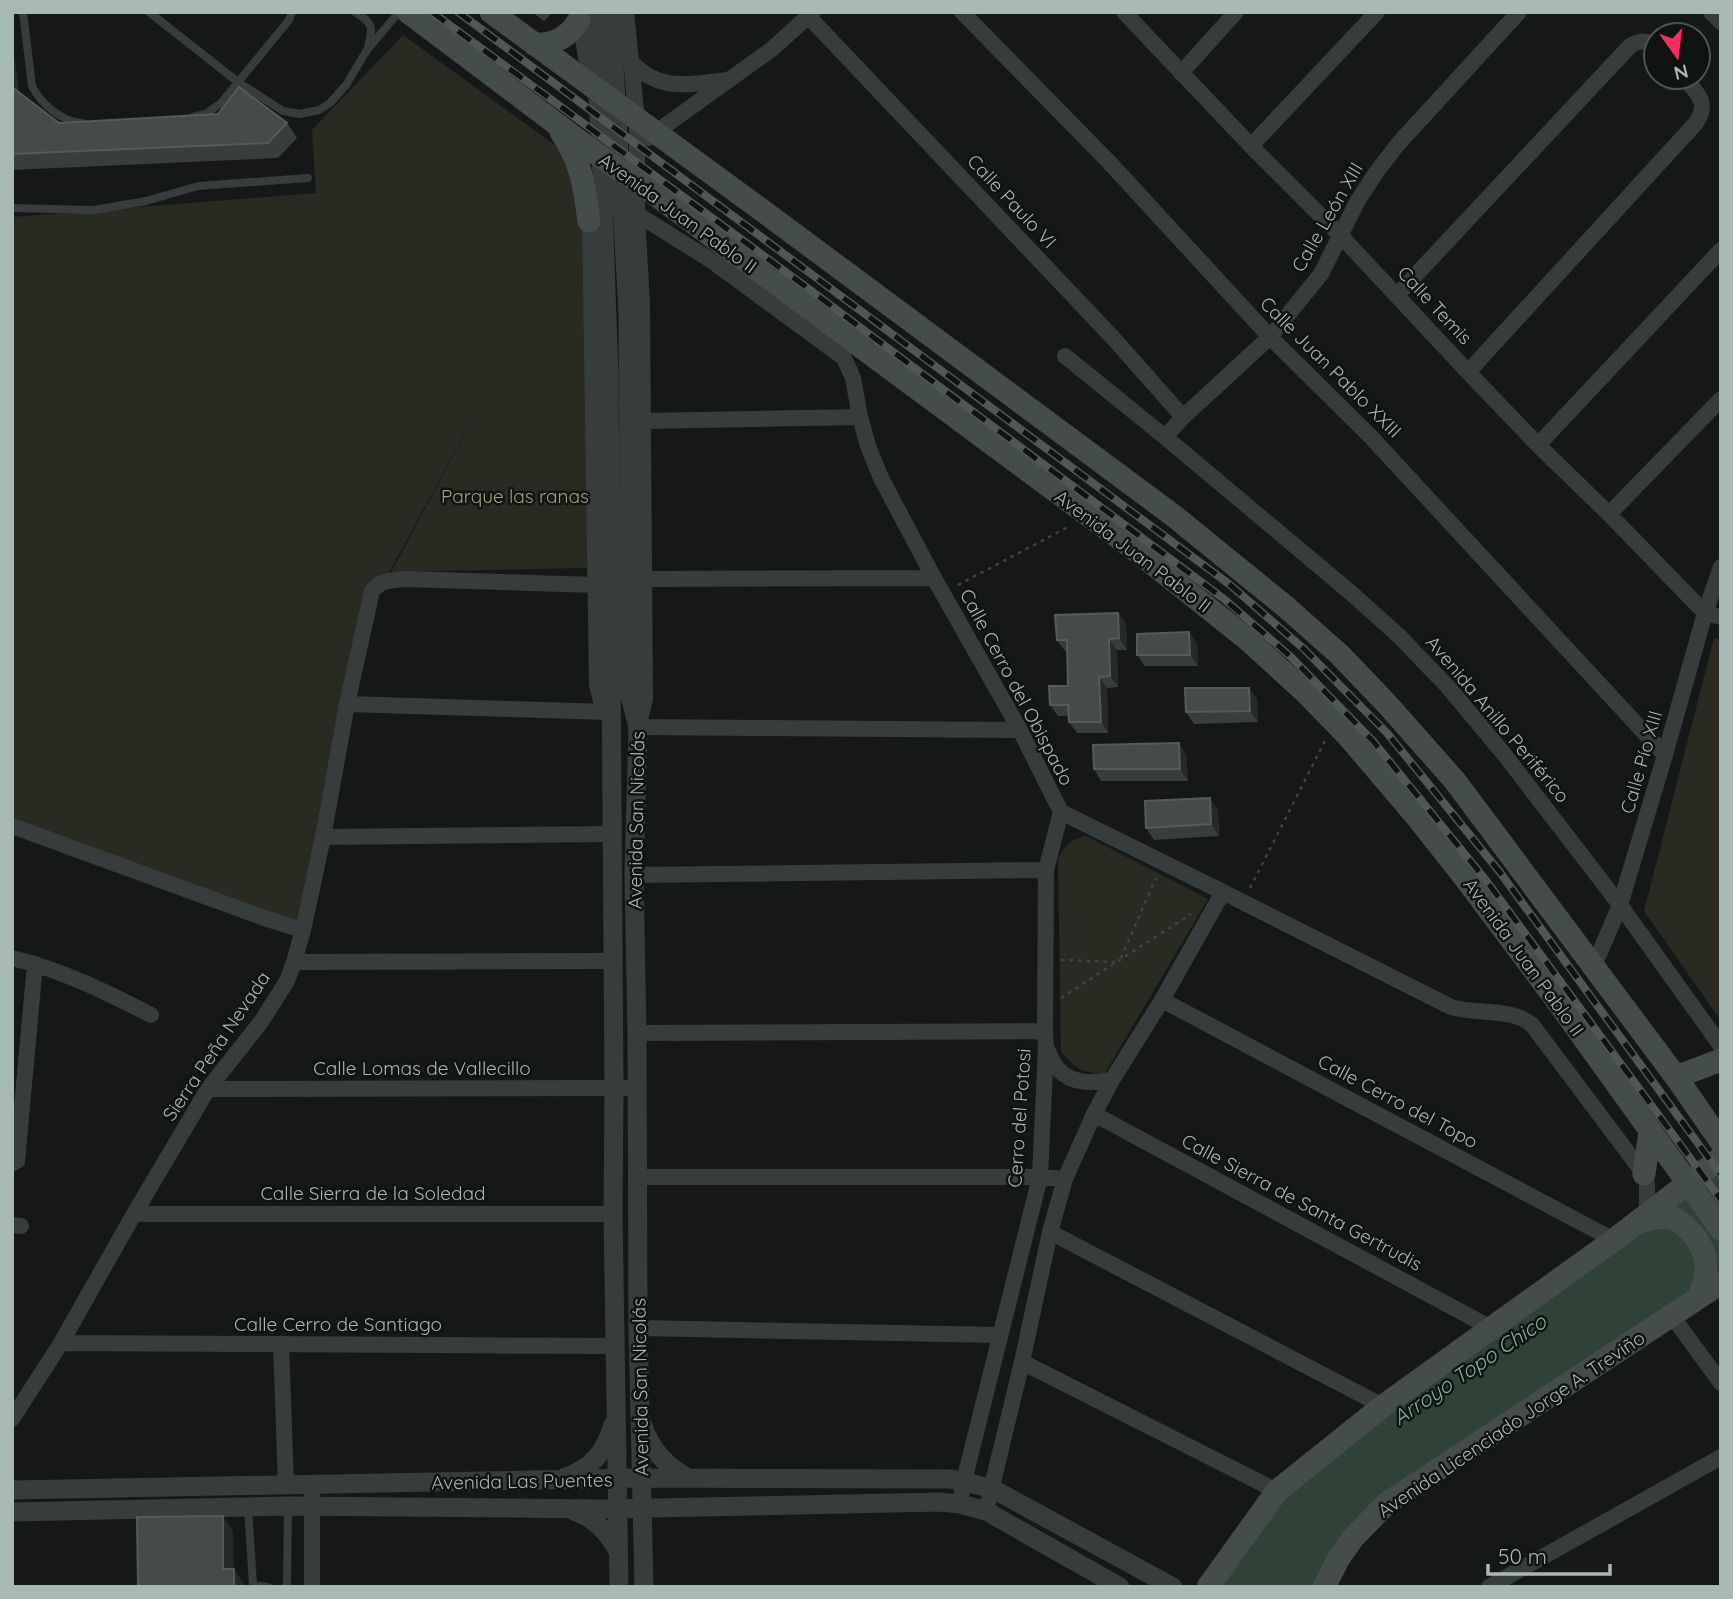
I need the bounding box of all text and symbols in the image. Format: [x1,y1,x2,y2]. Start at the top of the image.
north arrow [1642,21,1712,91]
text: N [1671,59,1691,86]
street label: Avenida Juan Pablo II [594,148,762,278]
street label: Calle Paulo VI [962,149,1062,253]
street label: Calle León XIII [1286,158,1368,276]
street label: Calle Temis [1393,261,1477,349]
street label: Calle Juan Pablo XXIII [1255,291,1407,443]
park label: Parque las ranas [441,484,589,508]
street label: Avenida Juan Pablo II [1050,484,1216,618]
street label: Calle Cerro del Obispado [955,585,1079,789]
street label: Avenida Anillo Periférico [1421,630,1575,808]
street label: Calle Pío XIII [1615,708,1667,816]
street label: Avenida San Nicolás [622,731,650,909]
street label: Avenida Juan Pablo II [1459,873,1589,1041]
street label: Sierra Peña Nevada [157,967,275,1125]
street label: Cerro del Potosi [1002,1048,1036,1188]
street label: Calle Cerro del Topo [1314,1049,1482,1153]
street label: Calle Lomas de Vallecillo [313,1056,531,1080]
street label: Calle Sierra de Santa Gertrudis [1178,1128,1426,1276]
street label: Calle Sierra de la Soledad [260,1181,486,1205]
street label: Avenida San Nicolás [626,1298,654,1476]
water label: Arroyo Topo Chico [1387,1307,1552,1430]
street label: Calle Cerro de Santiago [234,1312,442,1336]
street label: Avenida Licenciado Jorge A. Treviño [1373,1325,1649,1523]
street label: Avenida Las Puentes [431,1467,613,1495]
scale bar [1488,1532,1610,1576]
text: 50 m [1498,1543,1547,1569]

